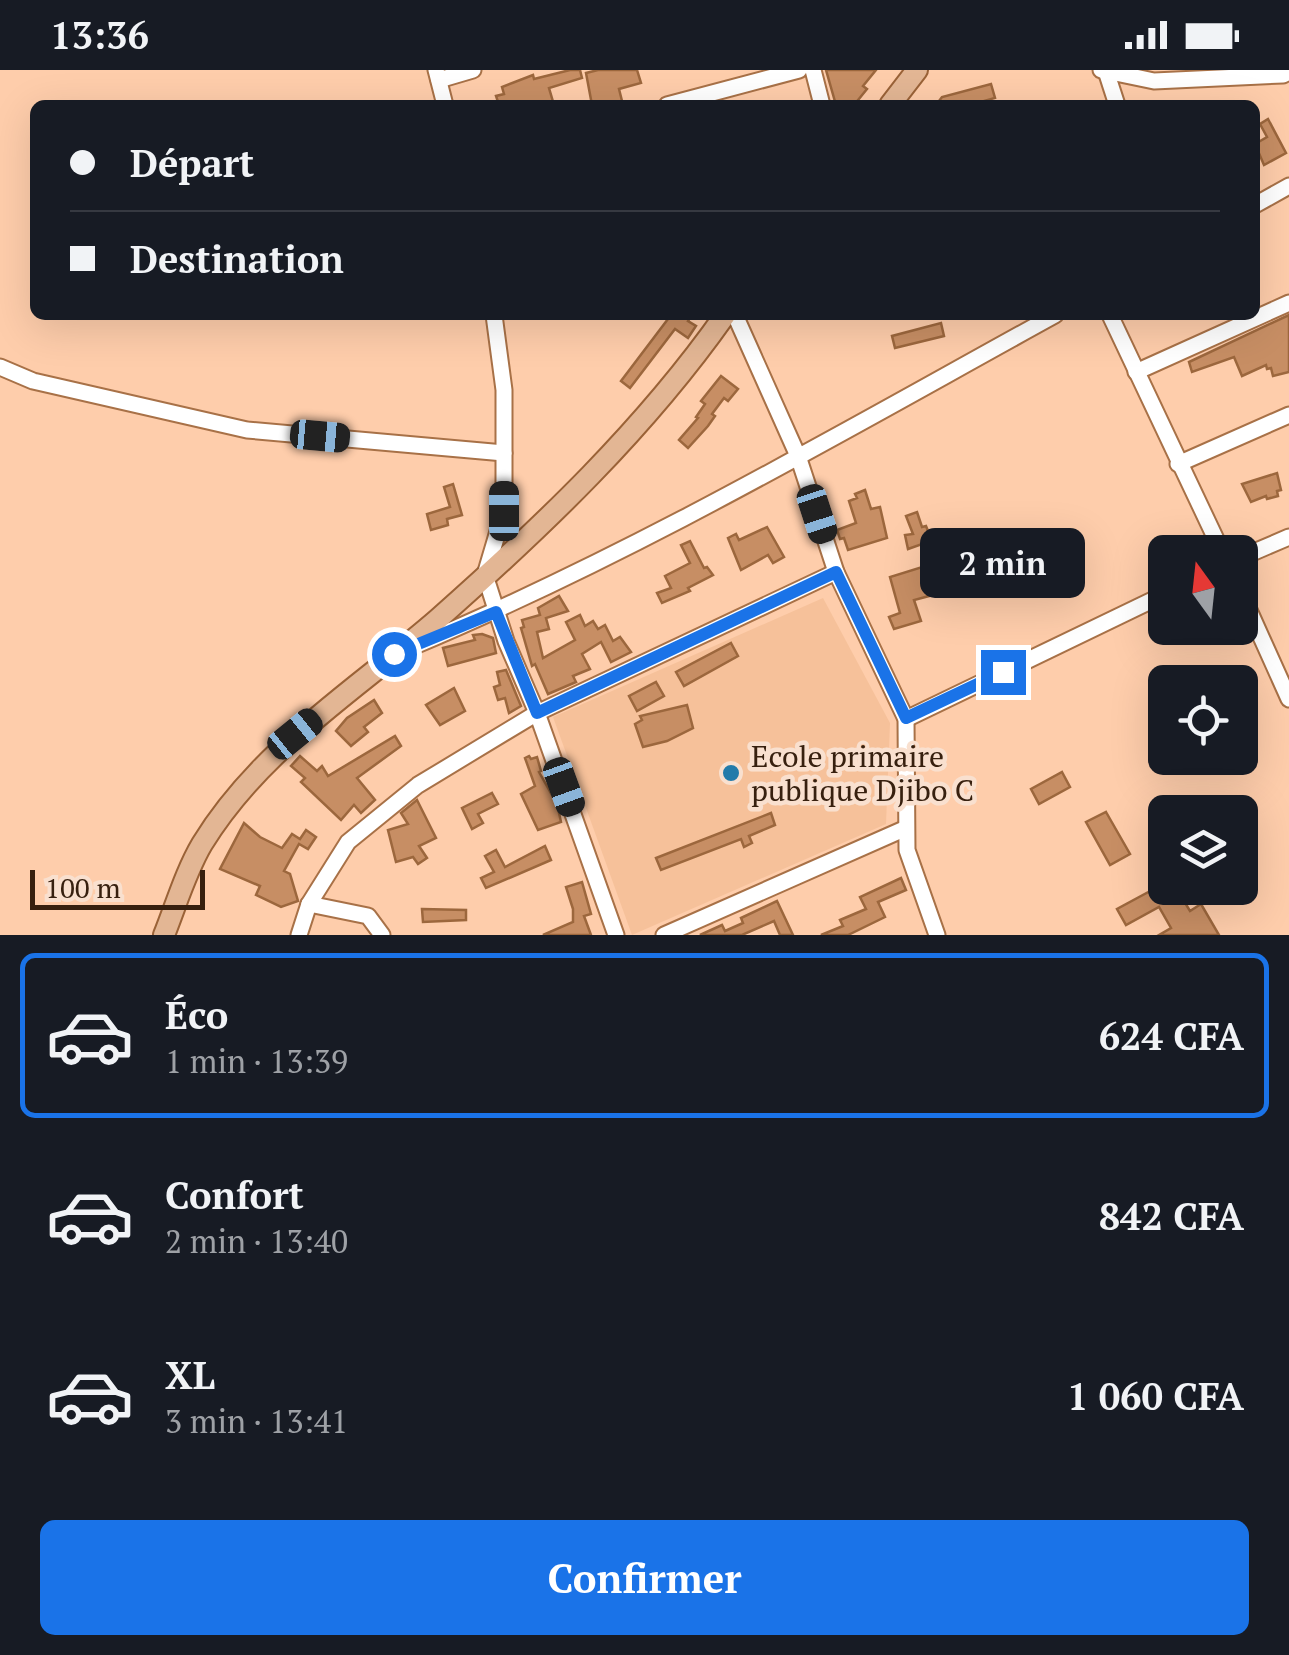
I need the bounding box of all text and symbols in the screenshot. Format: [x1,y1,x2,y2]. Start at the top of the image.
text: 13:36 [50,10,149,60]
text: Départ [130,138,254,188]
text: Destination [130,234,344,284]
car [289,418,351,454]
car [489,481,519,541]
car [793,481,841,547]
callout: 2 min [920,527,1086,597]
north arrow [1148,535,1258,645]
map controls [1148,535,1258,905]
text: 2 min [959,542,1046,584]
route start [372,632,417,677]
route end [981,650,1026,695]
button: locate [1148,665,1258,775]
car [262,703,328,765]
place label: Ecole primaire publique Djibo C [751,736,974,810]
car [540,754,588,820]
marker: Ecole primaire publique Djibo C [720,762,742,784]
button: layers [1148,795,1258,905]
scale bar [30,865,205,910]
text: 100 m [45,869,121,906]
text: Éco [165,990,228,1040]
icon: car [45,991,135,1081]
text: 624 CFA [1099,1011,1244,1061]
text: 1 min · 13:39 [165,1040,348,1082]
text: Confort [165,1170,304,1220]
icon: car [45,1171,135,1261]
text: 842 CFA [1099,1191,1244,1241]
text: 2 min · 13:40 [165,1220,348,1262]
text: XL [165,1350,215,1400]
icon: car [45,1351,135,1441]
text: 1 060 CFA [1067,1371,1244,1421]
text: 3 min · 13:41 [165,1400,348,1442]
button: Confirmer [40,1520,1249,1635]

